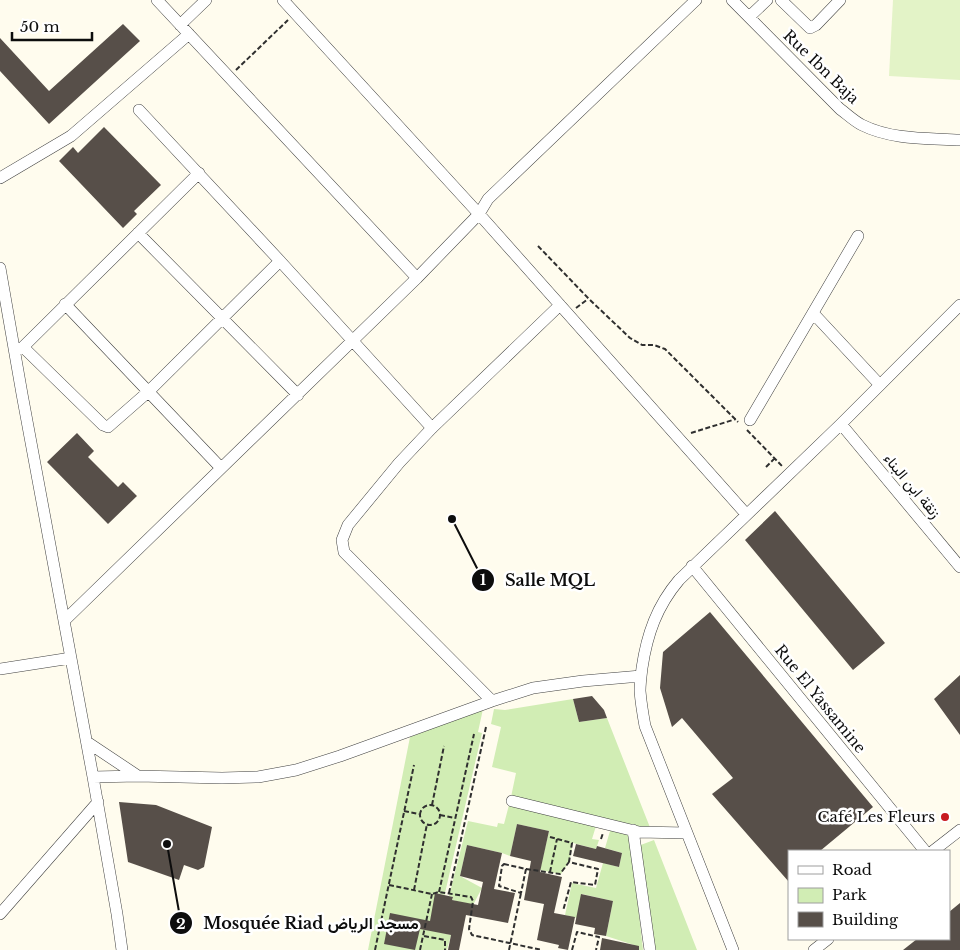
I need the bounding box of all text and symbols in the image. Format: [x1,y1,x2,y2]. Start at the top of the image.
scale bar [12,10,92,42]
text: 50 m [20,17,60,36]
street label: Rue Ibn Baja [779,26,864,108]
street label: زنقة ابن البناء [879,449,945,523]
callout: Salle MQL [470,564,605,595]
text: 1 [480,570,487,589]
text: Salle MQL [505,570,595,590]
street label: Rue El Yassamine [771,641,870,757]
place label: Café Les Fleurs [818,807,935,826]
marker: Café Les Fleurs [939,811,951,823]
legend [788,850,950,940]
text: Road [832,860,872,879]
text: Park [832,885,868,904]
callout: Mosquée Riad مسجد الرياض [168,908,429,939]
text: Building [832,910,899,929]
text: Mosquée Riad مسجد الرياض [203,913,419,934]
text: 2 [176,914,186,933]

